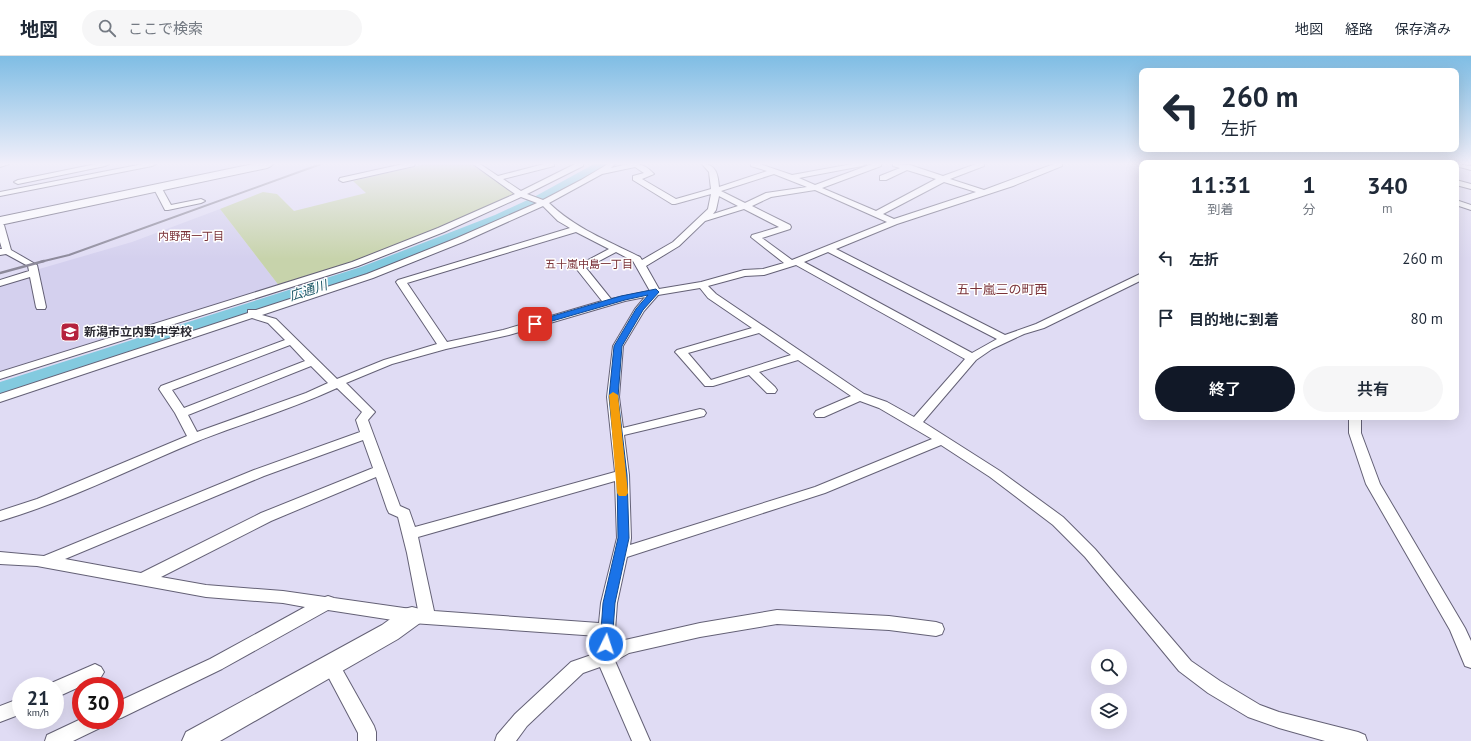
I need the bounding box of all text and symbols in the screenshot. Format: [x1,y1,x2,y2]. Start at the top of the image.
search box [82,10,362,46]
text: 地図 [20,17,58,41]
icon: search [96,17,118,39]
text: ここで検索 [128,19,203,38]
text: 地図 [1295,20,1323,38]
text: 経路 [1345,20,1373,38]
text: 保存済み [1395,20,1451,38]
text: 260 m [1221,78,1298,115]
icon: left [1155,84,1207,136]
text: 左折 [1221,117,1257,140]
text: 11:31 [1190,169,1251,200]
text: 1 [1302,169,1316,200]
text: 340 [1367,170,1408,201]
text: m [1382,200,1393,217]
text: 到着 [1208,201,1234,218]
text: 分 [1303,201,1316,218]
district label: 内野西一丁目 [158,229,224,243]
icon: left [1155,247,1177,269]
text: 260 m [1402,249,1443,268]
text: 左折 [1189,250,1219,269]
district label: 五十嵐中島一丁目 [545,257,633,271]
water label: 広通川 [287,276,331,305]
district label: 五十嵐三の町西 [956,281,1048,298]
pin [518,307,552,341]
icon: arrive [1155,307,1177,329]
text: 80 m [1410,309,1443,328]
text: 目的地に到着 [1189,310,1279,329]
icon: arrive [524,313,546,335]
school or university icon: 新潟市立内野中学校 [59,321,81,343]
place label: 新潟市立内野中学校 [84,324,192,339]
button: 終了 [1155,366,1295,412]
button: 共有 [1303,366,1443,412]
position arrow [585,623,627,665]
map controls [1091,649,1127,729]
button: search [1091,649,1127,685]
speed limit sign: 30 [72,677,124,729]
text: 21 [27,685,49,711]
button: layers [1091,693,1127,729]
text: km/h [27,706,49,719]

